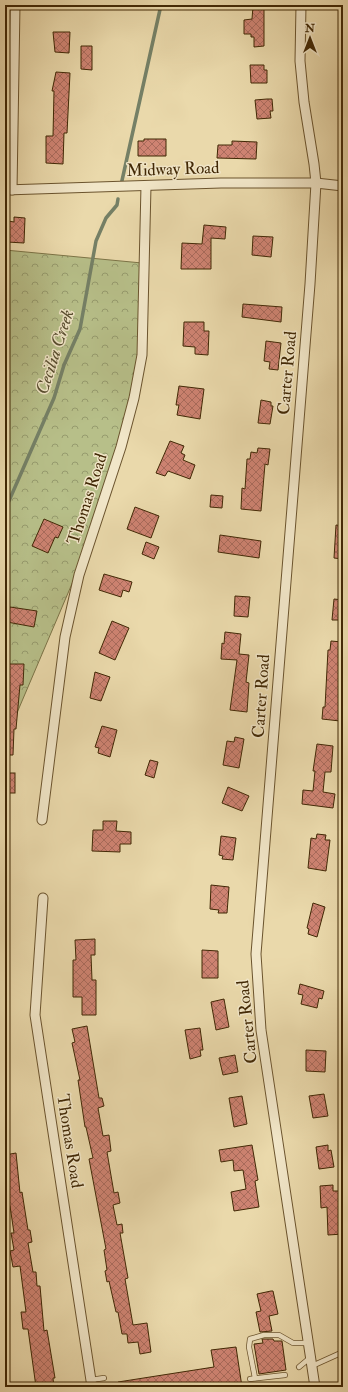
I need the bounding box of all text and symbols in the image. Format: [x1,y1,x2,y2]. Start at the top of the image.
north arrow [290,18,330,58]
text: N [304,22,316,35]
street label: Midway Road [126,157,221,182]
water label: Cecilia Creek [30,307,80,397]
street label: Carter Road [273,330,301,416]
street label: Thomas Road [62,450,112,547]
street label: Carter Road [248,653,274,739]
street label: Carter Road [232,979,262,1065]
street label: Thomas Road [52,1093,88,1190]

